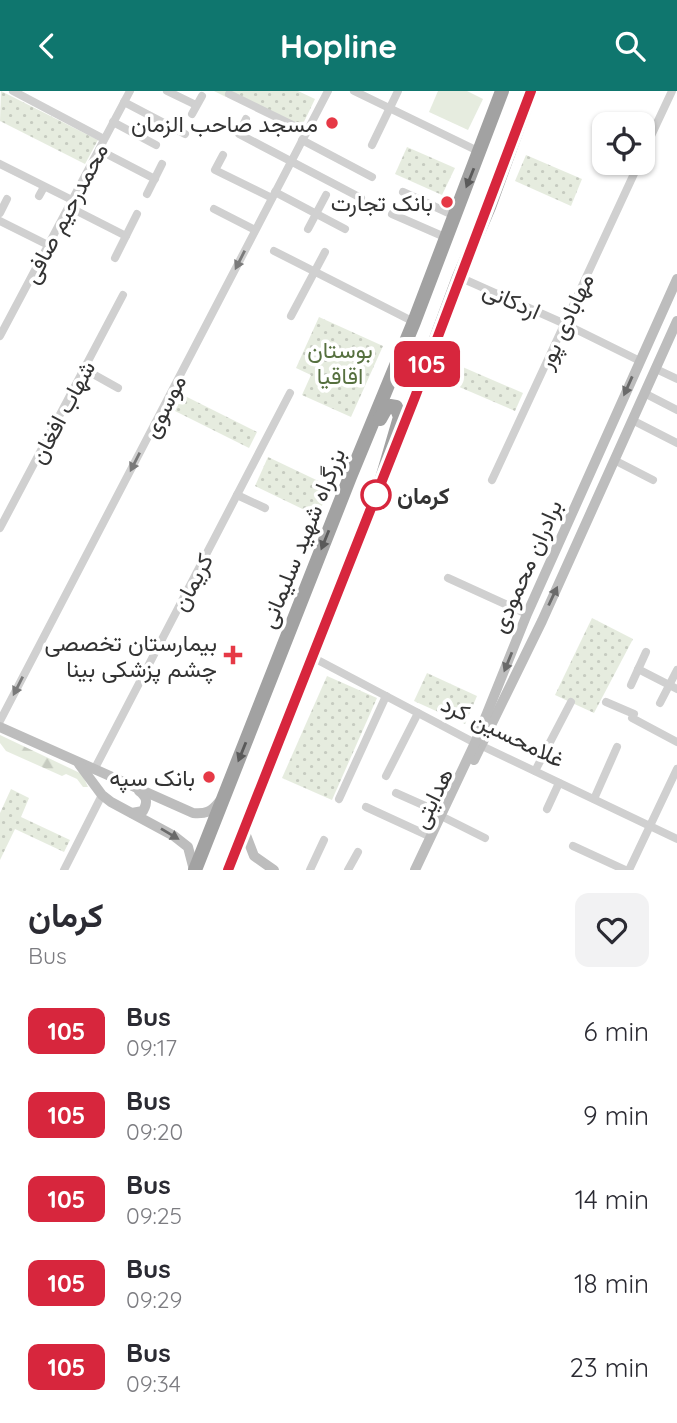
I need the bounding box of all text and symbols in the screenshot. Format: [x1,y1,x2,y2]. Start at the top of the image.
text: Hopline [280,26,397,66]
icon: back [28,27,66,65]
icon: search [611,27,649,65]
place label: مسجد صاحب الزمان [131,109,318,139]
map controls [592,112,655,175]
button: locate [592,112,655,175]
marker: مسجد صاحب الزمان [324,115,340,131]
street label: محمدرحیم صافی [16,138,115,289]
one-way arrow [464,168,475,189]
place label: بانک تجارت [331,188,433,218]
marker: بانک تجارت [439,194,455,210]
one-way arrow [234,250,245,270]
street label: مهابادی پور [530,268,602,375]
street label: اردکانی [478,275,545,326]
park label: بوستان اقاقیا [307,335,373,390]
line badge: 105 [387,341,467,387]
text: 105 [408,349,446,379]
street label: شهاب افغان [23,355,102,469]
street label: موسوی [136,370,193,443]
one-way arrow [622,376,634,396]
street label: بزرگراه شهید سلیمانی [253,444,352,633]
one-way arrow [129,452,140,472]
marker: کرمان [361,480,391,510]
place label: کرمان [397,481,450,511]
street label: برادران محمودی [484,495,569,637]
one-way arrow [320,530,331,551]
street label: کریمان [165,548,220,616]
one-way arrow [548,586,559,606]
place label: بیمارستان تخصصی چشم پزشکی بینا [45,628,217,685]
marker: بیمارستان تخصصی چشم پزشکی بینا [223,645,243,665]
one-way arrow [502,651,513,672]
one-way arrow [13,676,24,696]
street label: غلامحسین کرد [436,689,569,774]
one-way arrow [236,741,247,762]
place label: بانک سپه [109,763,195,794]
street label: هدایتی [405,763,459,833]
marker: بانک سپه [201,769,217,785]
one-way arrow [160,828,180,841]
button: heart [575,893,649,967]
text: کرمان [28,894,103,935]
text: Bus [28,941,67,970]
text: Bus [126,1000,171,1033]
text: 6 min [584,1015,649,1048]
text: 105 [48,1016,85,1046]
text: 09:17 [126,1033,177,1062]
text: Bus [126,1084,171,1117]
text: 9 min [583,1099,649,1132]
text: 105 [48,1100,85,1130]
text: 09:20 [126,1117,183,1146]
text: Bus [126,1168,171,1201]
text: 14 min [575,1183,649,1216]
text: 105 [48,1184,85,1214]
text: 09:25 [126,1201,182,1230]
text: Bus [126,1252,171,1285]
text: 18 min [574,1267,649,1300]
text: 105 [48,1268,85,1298]
text: 09:29 [126,1285,182,1314]
text: Bus [126,1336,171,1369]
text: 23 min [570,1351,649,1384]
text: 105 [48,1352,85,1382]
text: 09:34 [126,1369,181,1398]

